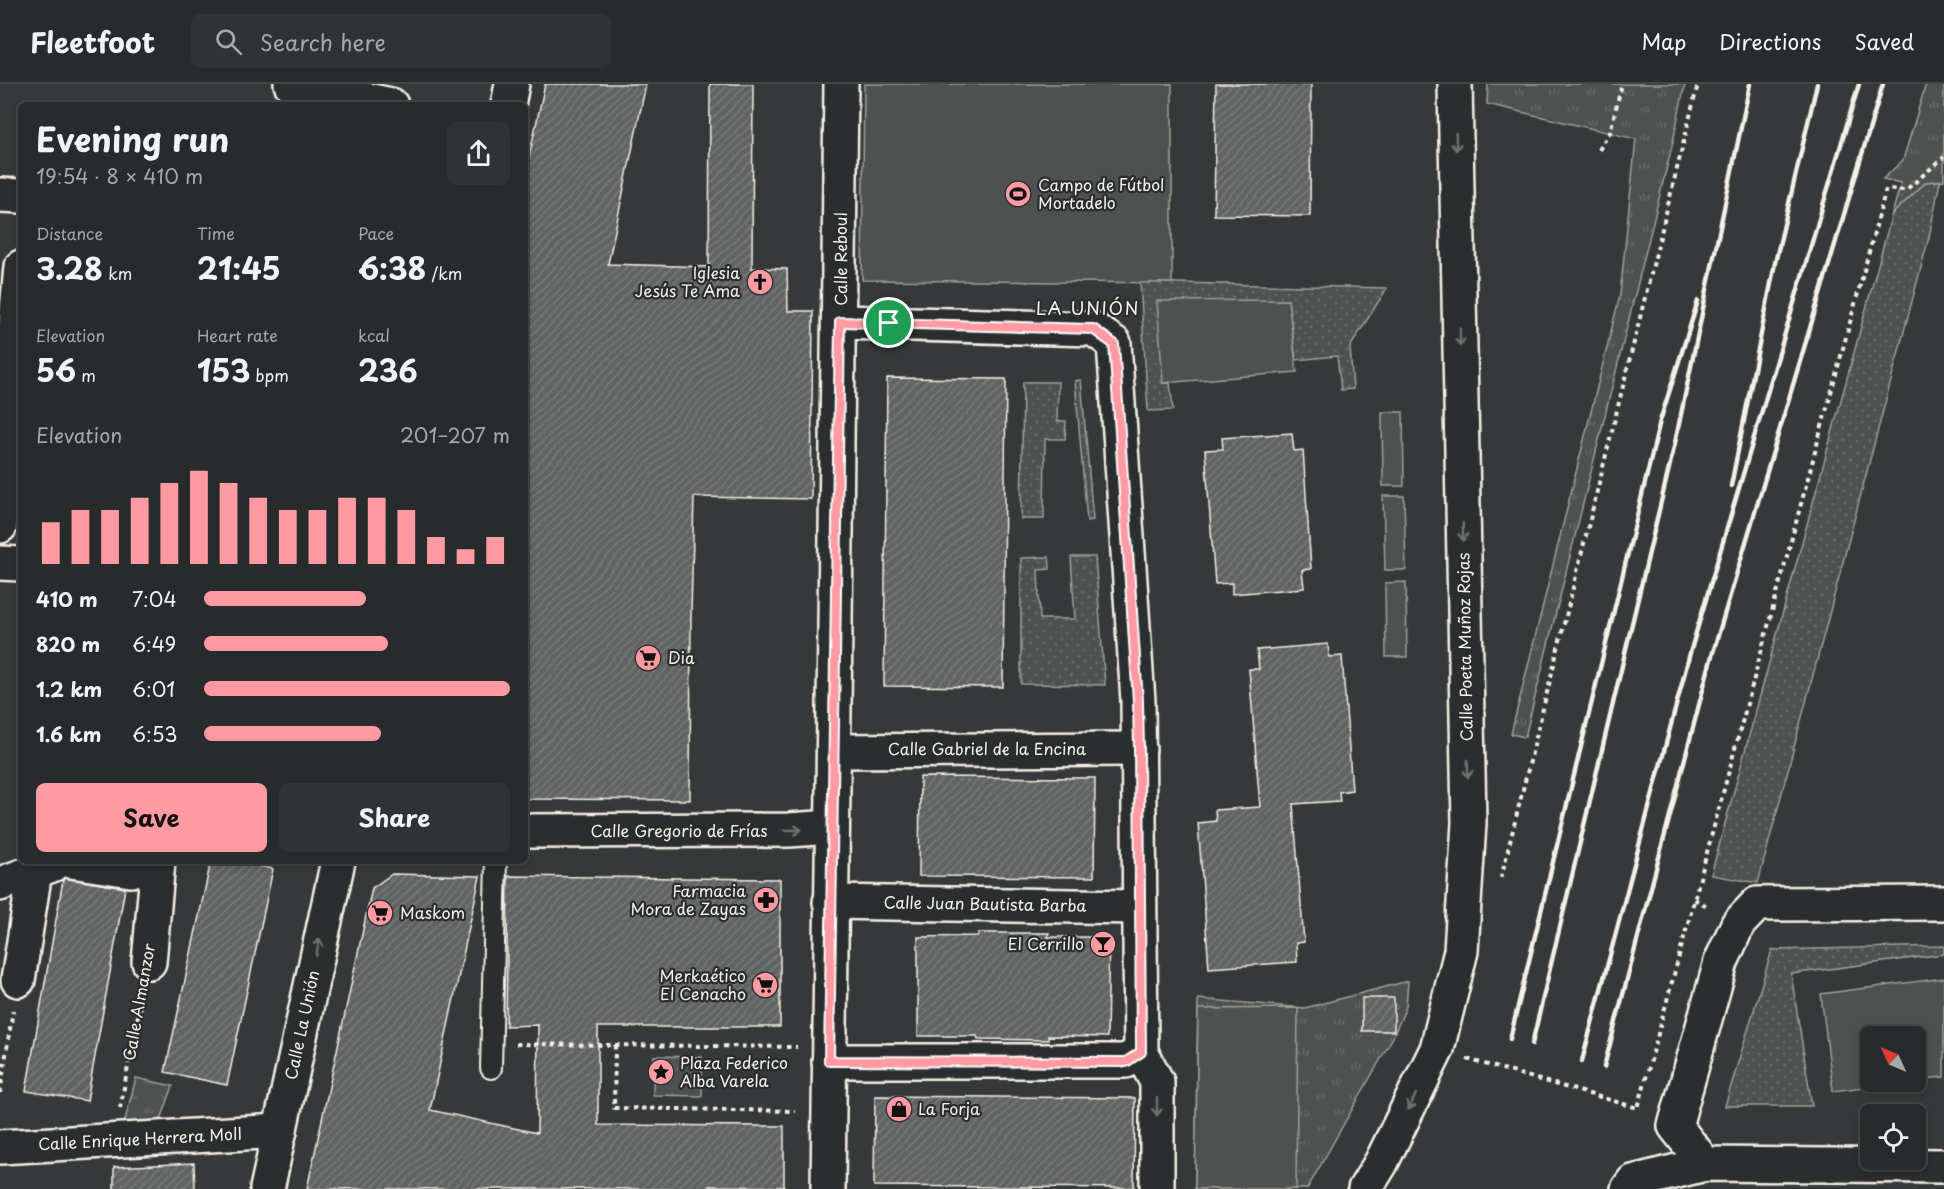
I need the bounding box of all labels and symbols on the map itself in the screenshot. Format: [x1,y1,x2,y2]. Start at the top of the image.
one-way arrow [1450,132,1462,152]
place label: Campo de Fútbol Mortadelo [1038,172,1164,214]
sports icon: Campo de Fútbol Mortadelo [1003,179,1033,209]
street label: Calle Reboul [828,212,852,306]
place label: Iglesia Jesús Te Ama [635,260,740,302]
church icon: Iglesia Jesús Te Ama [745,267,775,297]
district label: LA UNIÓN [1036,294,1140,321]
pin [863,297,914,348]
one-way arrow [1454,327,1466,347]
one-way arrow [1458,522,1469,542]
street label: Calle Poeta Muñoz Rojas [1450,552,1478,742]
supermarket icon: Dia [633,643,663,673]
place label: Dia [668,645,695,669]
street label: Calle Gabriel de la Encina [888,736,1086,760]
one-way arrow [1462,759,1474,779]
street label: Calle Gregorio de Frías [590,818,768,842]
one-way arrow [783,824,803,835]
place label: Farmacia Mora de Zayas [630,878,746,920]
pharmacy icon: Farmacia Mora de Zayas [751,885,781,915]
street label: Calle Juan Bautista Barba [883,889,1087,917]
supermarket icon: Maskom [365,898,395,928]
place label: Maskom [400,900,465,924]
bar icon: El Cerrillo [1088,929,1118,959]
place label: El Cerrillo [1008,931,1084,955]
one-way arrow [313,938,324,957]
street label: Calle Almanzor [116,941,160,1062]
place label: Merkaético El Cenacho [659,963,746,1005]
street label: Calle La Unión [278,968,324,1082]
supermarket icon: Merkaético El Cenacho [750,970,780,1000]
north arrow [1860,1026,1926,1092]
place label: Plaza Federico Alba Varela [680,1050,788,1092]
place icon: Plaza Federico Alba Varela [646,1057,676,1087]
one-way arrow [1405,1093,1417,1111]
shop icon: La Forja [884,1094,914,1124]
place label: La Forja [918,1096,980,1120]
one-way arrow [1151,1096,1163,1116]
street label: Calle Enrique Herrera Moll [38,1121,242,1155]

